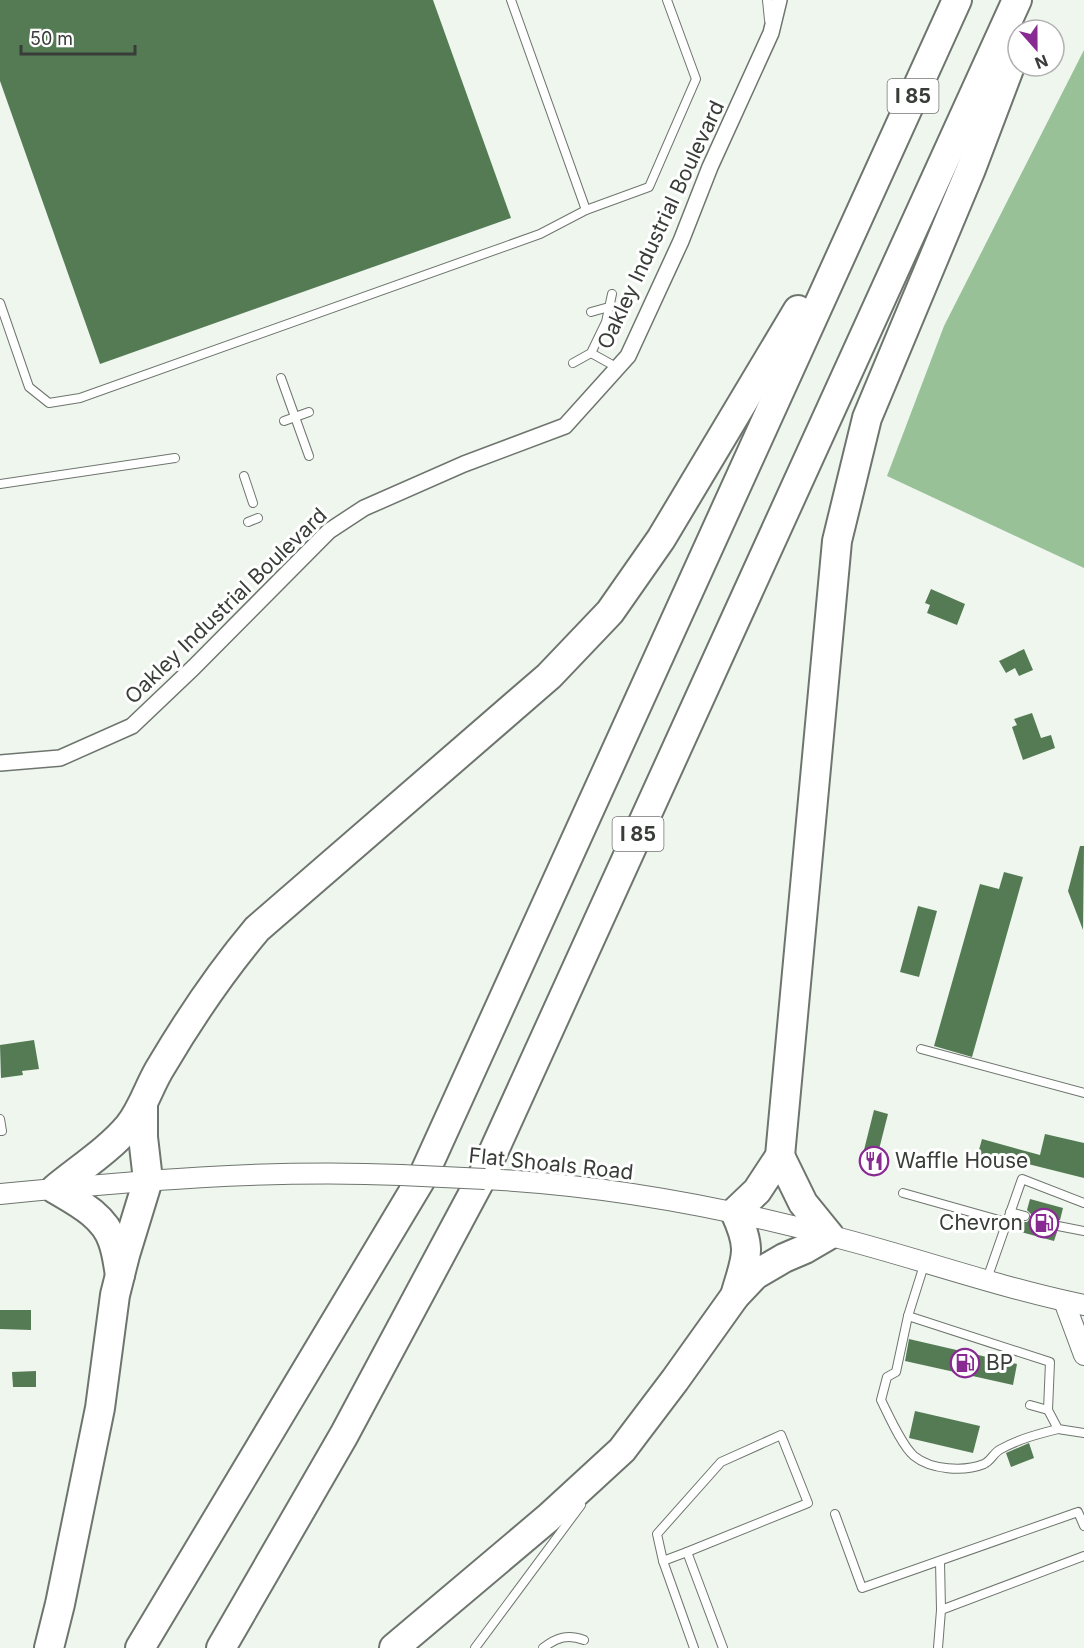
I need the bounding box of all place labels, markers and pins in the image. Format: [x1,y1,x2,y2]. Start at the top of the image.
restaurant icon: Waffle House [858,1145,890,1177]
place label: Waffle House [895,1148,1028,1173]
fuel station icon: Chevron [1028,1207,1060,1239]
place label: Chevron [939,1210,1023,1235]
fuel station icon: BP [949,1347,981,1379]
place label: BP [986,1350,1013,1375]

